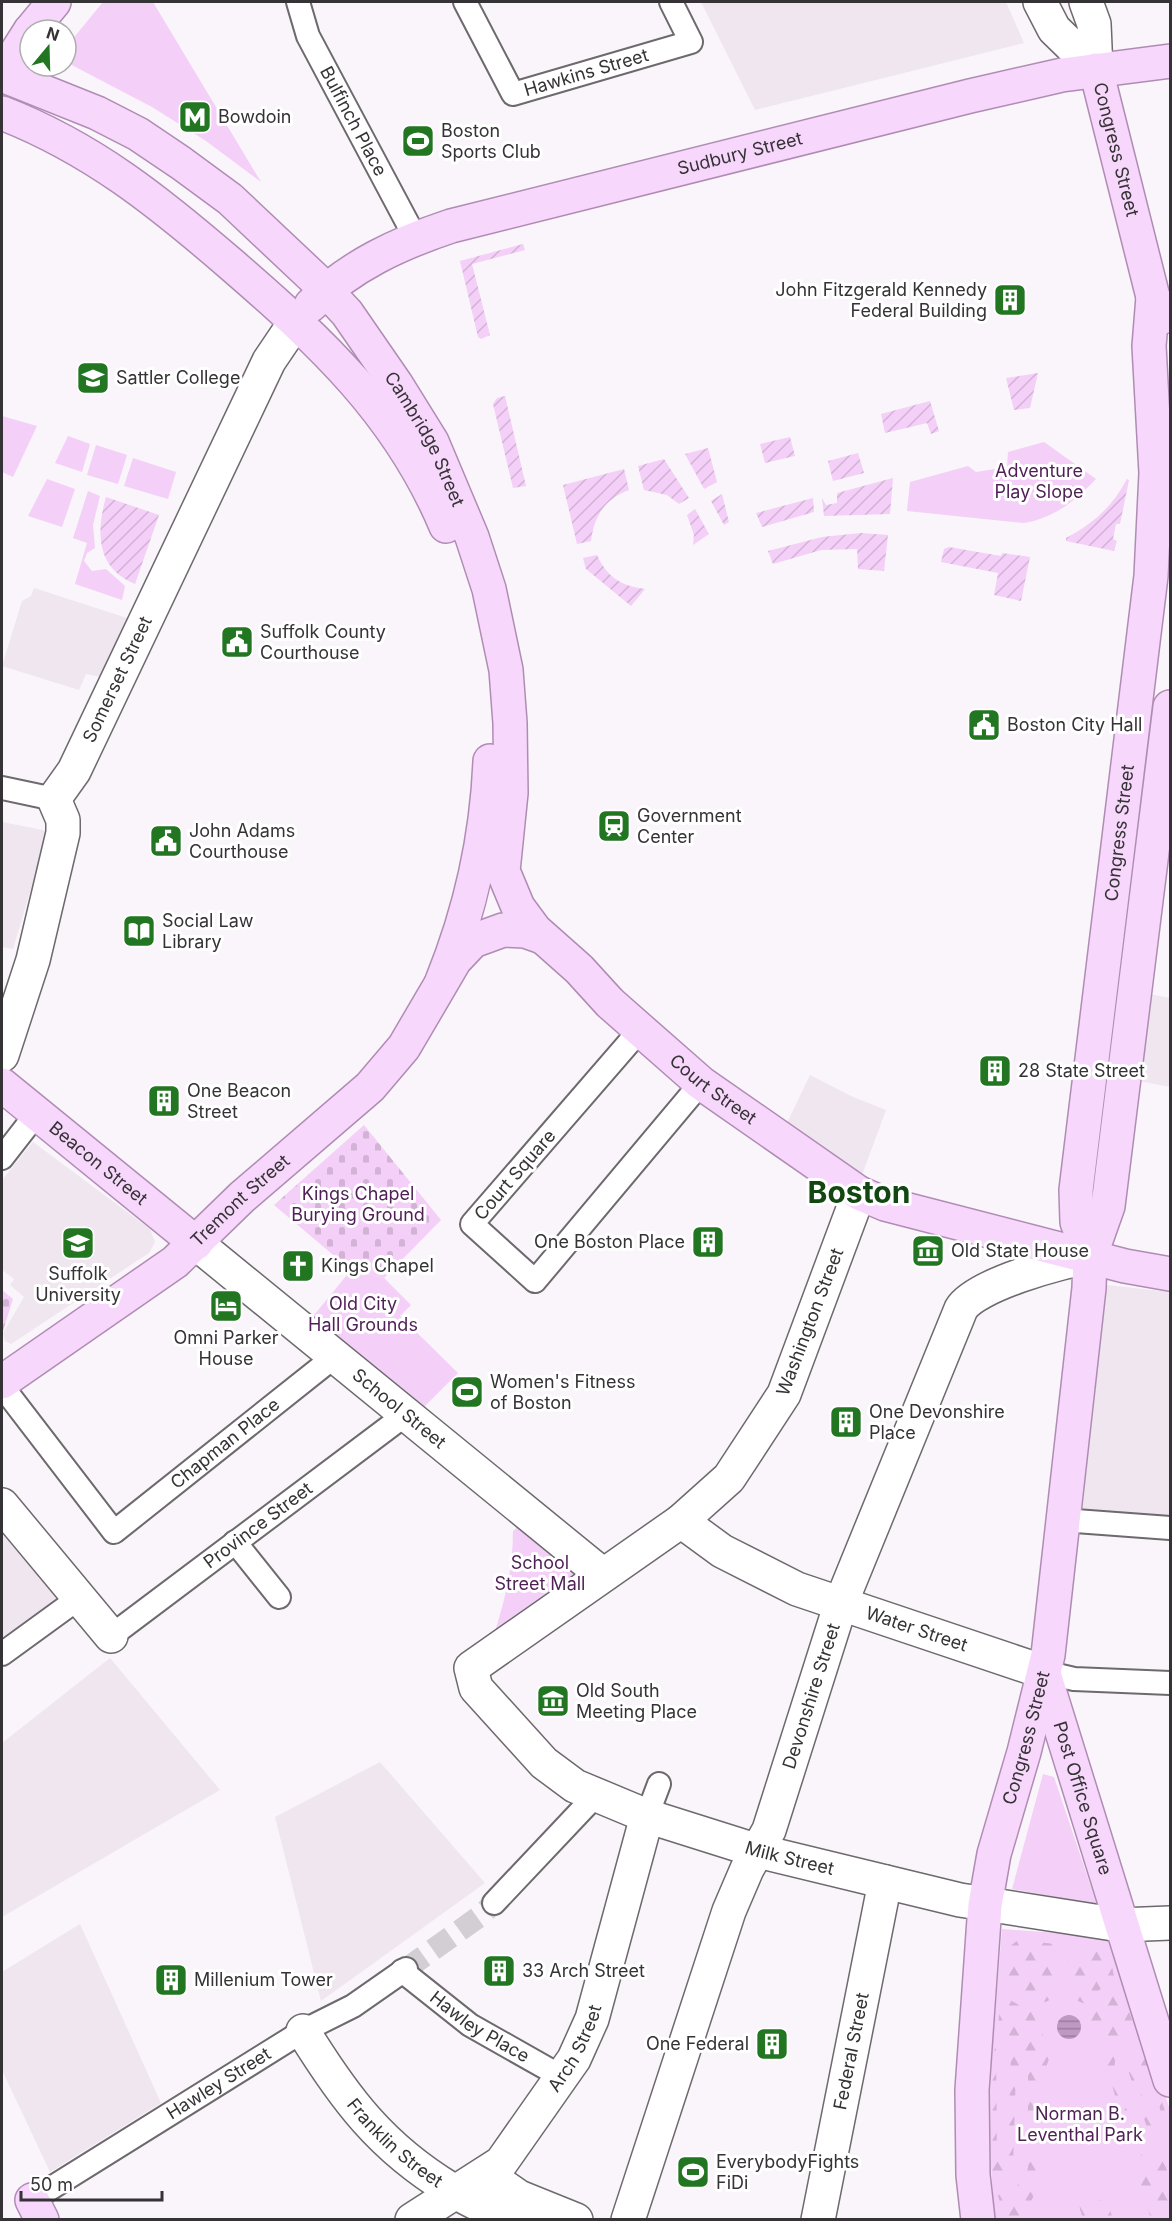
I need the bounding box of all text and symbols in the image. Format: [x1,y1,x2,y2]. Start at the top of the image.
north arrow [18,18,78,78]
text: N [44,22,62,45]
street label: Hawkins Street [521,44,651,100]
street label: Bulfinch Place [316,63,392,179]
street label: Congress Street [1090,80,1143,219]
metro station icon: Bowdoin [177,99,213,135]
place label: Bowdoin [218,106,291,127]
place label: Boston Sports Club [441,120,541,162]
sports icon: Boston Sports Club [400,123,436,159]
street label: Sudbury Street [675,127,804,179]
place label: John Fitzgerald Kennedy Federal Building [775,279,987,321]
building icon: John Fitzgerald Kennedy Federal Building [992,282,1028,318]
school or university icon: Sattler College [75,360,111,396]
place label: Sattler College [116,367,240,388]
street label: Cambridge Street [381,367,469,510]
park label: Adventure Play Slope [994,460,1084,502]
street label: Somerset Street [78,613,156,746]
place label: Suffolk County Courthouse [260,621,386,663]
public building icon: Suffolk County Courthouse [219,624,255,660]
public building icon: Boston City Hall [966,707,1002,743]
place label: Boston City Hall [1007,714,1142,735]
street label: Congress Street [1100,763,1138,902]
place label: Government Center [637,805,742,847]
station icon: Government Center [596,808,632,844]
place label: John Adams Courthouse [189,820,295,862]
public building icon: John Adams Courthouse [148,823,184,859]
place label: Social Law Library [162,910,254,952]
library icon: Social Law Library [121,913,157,949]
street label: Court Street [666,1049,761,1128]
building icon: 28 State Street [977,1053,1013,1089]
place label: 28 State Street [1018,1060,1145,1081]
place label: One Beacon Street [187,1080,291,1122]
building icon: One Beacon Street [146,1083,182,1119]
street label: Beacon Street [45,1117,152,1209]
street label: Court Square [470,1125,560,1224]
street label: Tremont Street [186,1150,294,1251]
district label: Boston [808,1174,910,1210]
park label: Kings Chapel Burying Ground [291,1183,425,1225]
building icon: One Boston Place [690,1224,726,1260]
school or university icon: Suffolk University [60,1225,96,1261]
place label: One Boston Place [534,1231,685,1252]
museum icon: Old State House [910,1233,946,1269]
place label: Old State House [951,1240,1089,1261]
street label: Washington Street [772,1245,847,1398]
church icon: Kings Chapel [280,1248,316,1284]
place label: Kings Chapel [321,1255,434,1276]
place label: Suffolk University [35,1263,121,1305]
hotel icon: Omni Parker House [208,1288,244,1324]
park label: Old City Hall Grounds [308,1293,418,1335]
place label: Omni Parker House [174,1327,279,1369]
street label: School Street [348,1364,450,1453]
place label: Women's Fitness of Boston [490,1371,635,1413]
sports icon: Women's Fitness of Boston [449,1374,485,1410]
street label: Chapman Place [166,1394,284,1493]
place label: One Devonshire Place [869,1401,1005,1443]
building icon: One Devonshire Place [828,1404,864,1440]
street label: Province Street [199,1477,316,1573]
park label: School Street Mall [495,1552,585,1594]
street label: Water Street [863,1602,970,1656]
street label: Devonshire Street [778,1620,844,1771]
street label: Congress Street [998,1669,1054,1807]
place label: Old South Meeting Place [576,1680,697,1722]
museum icon: Old South Meeting Place [535,1683,571,1719]
street label: Post Office Square [1049,1719,1117,1877]
street label: Milk Street [743,1837,836,1879]
building icon: 33 Arch Street [481,1953,517,1989]
place label: 33 Arch Street [522,1960,645,1981]
building icon: Millenium Tower [153,1962,189,1998]
place label: Millenium Tower [194,1969,333,1990]
street label: Hawley Place [426,1986,533,2066]
street label: Federal Street [829,1991,873,2112]
street label: Arch Street [543,2002,605,2096]
building icon: One Federal [754,2026,790,2062]
place label: One Federal [646,2033,749,2054]
street label: Hawley Street [162,2043,274,2123]
street label: Franklin Street [343,2094,447,2192]
park label: Norman B. Leventhal Park [1017,2103,1143,2145]
place label: EverybodyFights FiDi [716,2151,859,2193]
sports icon: EverybodyFights FiDi [675,2154,711,2190]
scale bar [21,2164,162,2202]
text: 50 m [30,2174,73,2195]

